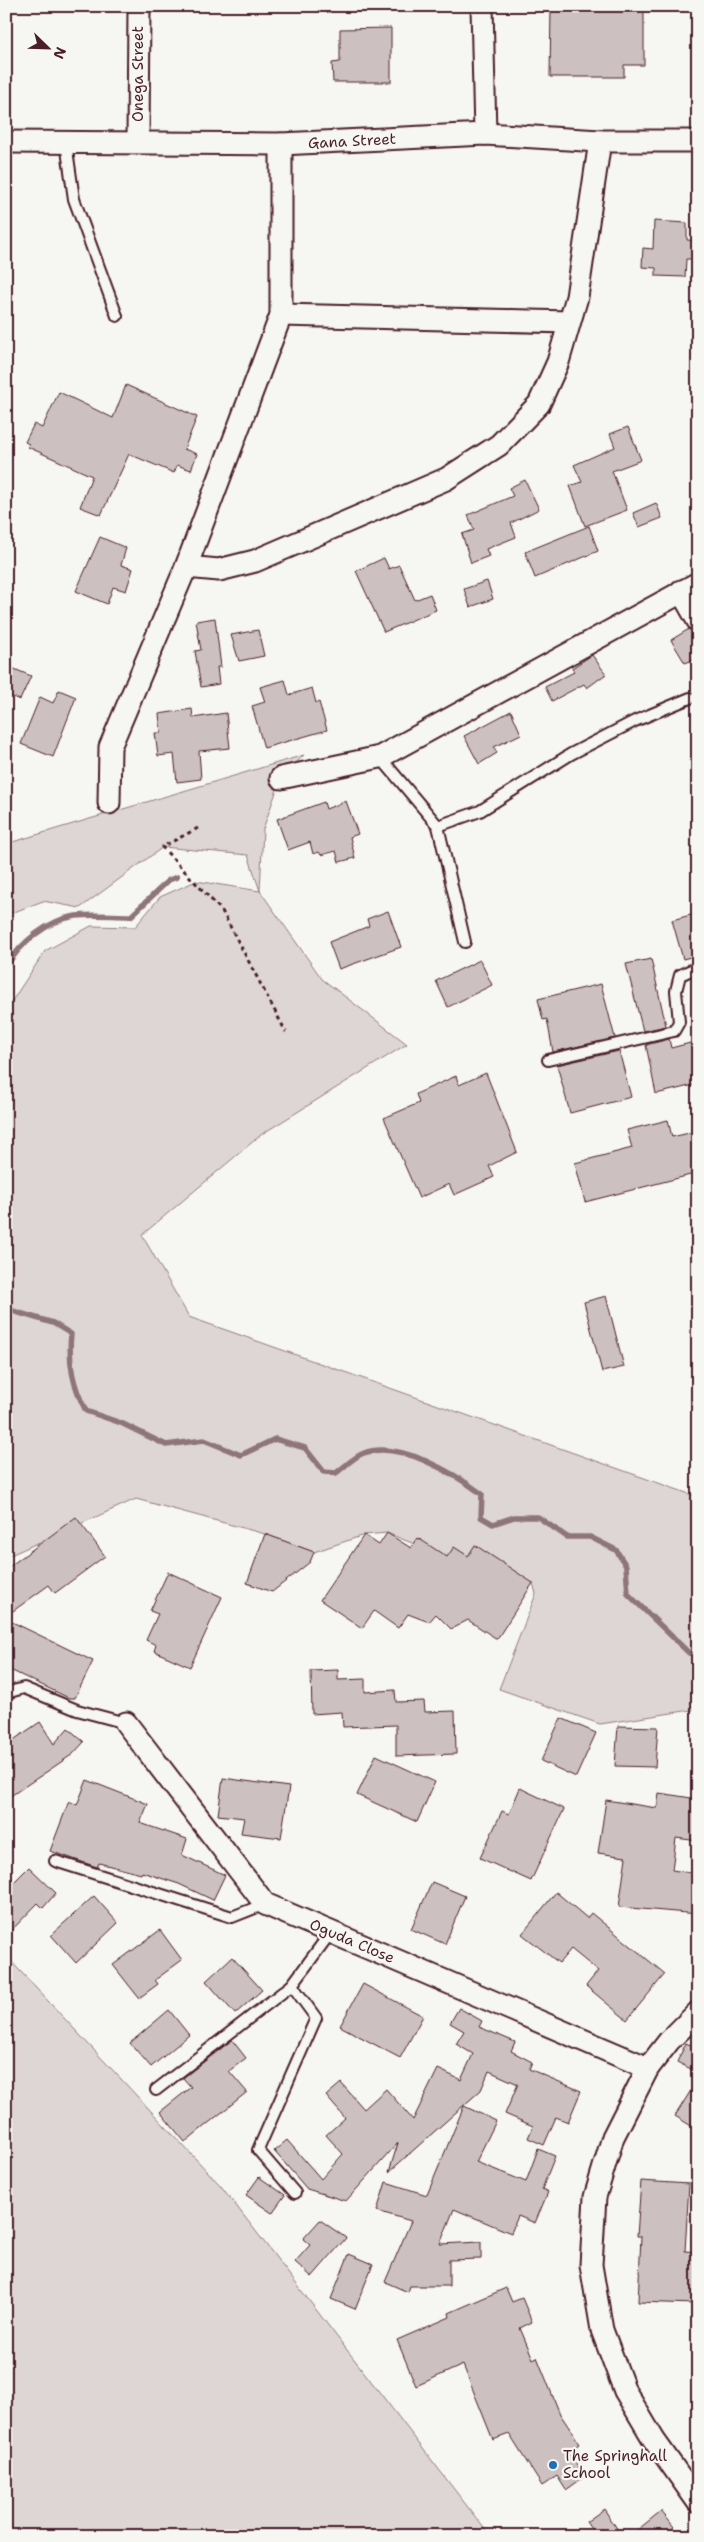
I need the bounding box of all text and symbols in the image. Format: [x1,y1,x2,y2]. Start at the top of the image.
north arrow [22,22,72,72]
street label: Onega Street [128,26,148,122]
text: N [50,44,70,62]
street label: Gana Street [307,129,397,153]
street label: Oguda Close [306,1914,398,1968]
place label: The Springhall School [563,2446,667,2483]
marker: The Springhall School [547,2459,559,2471]

